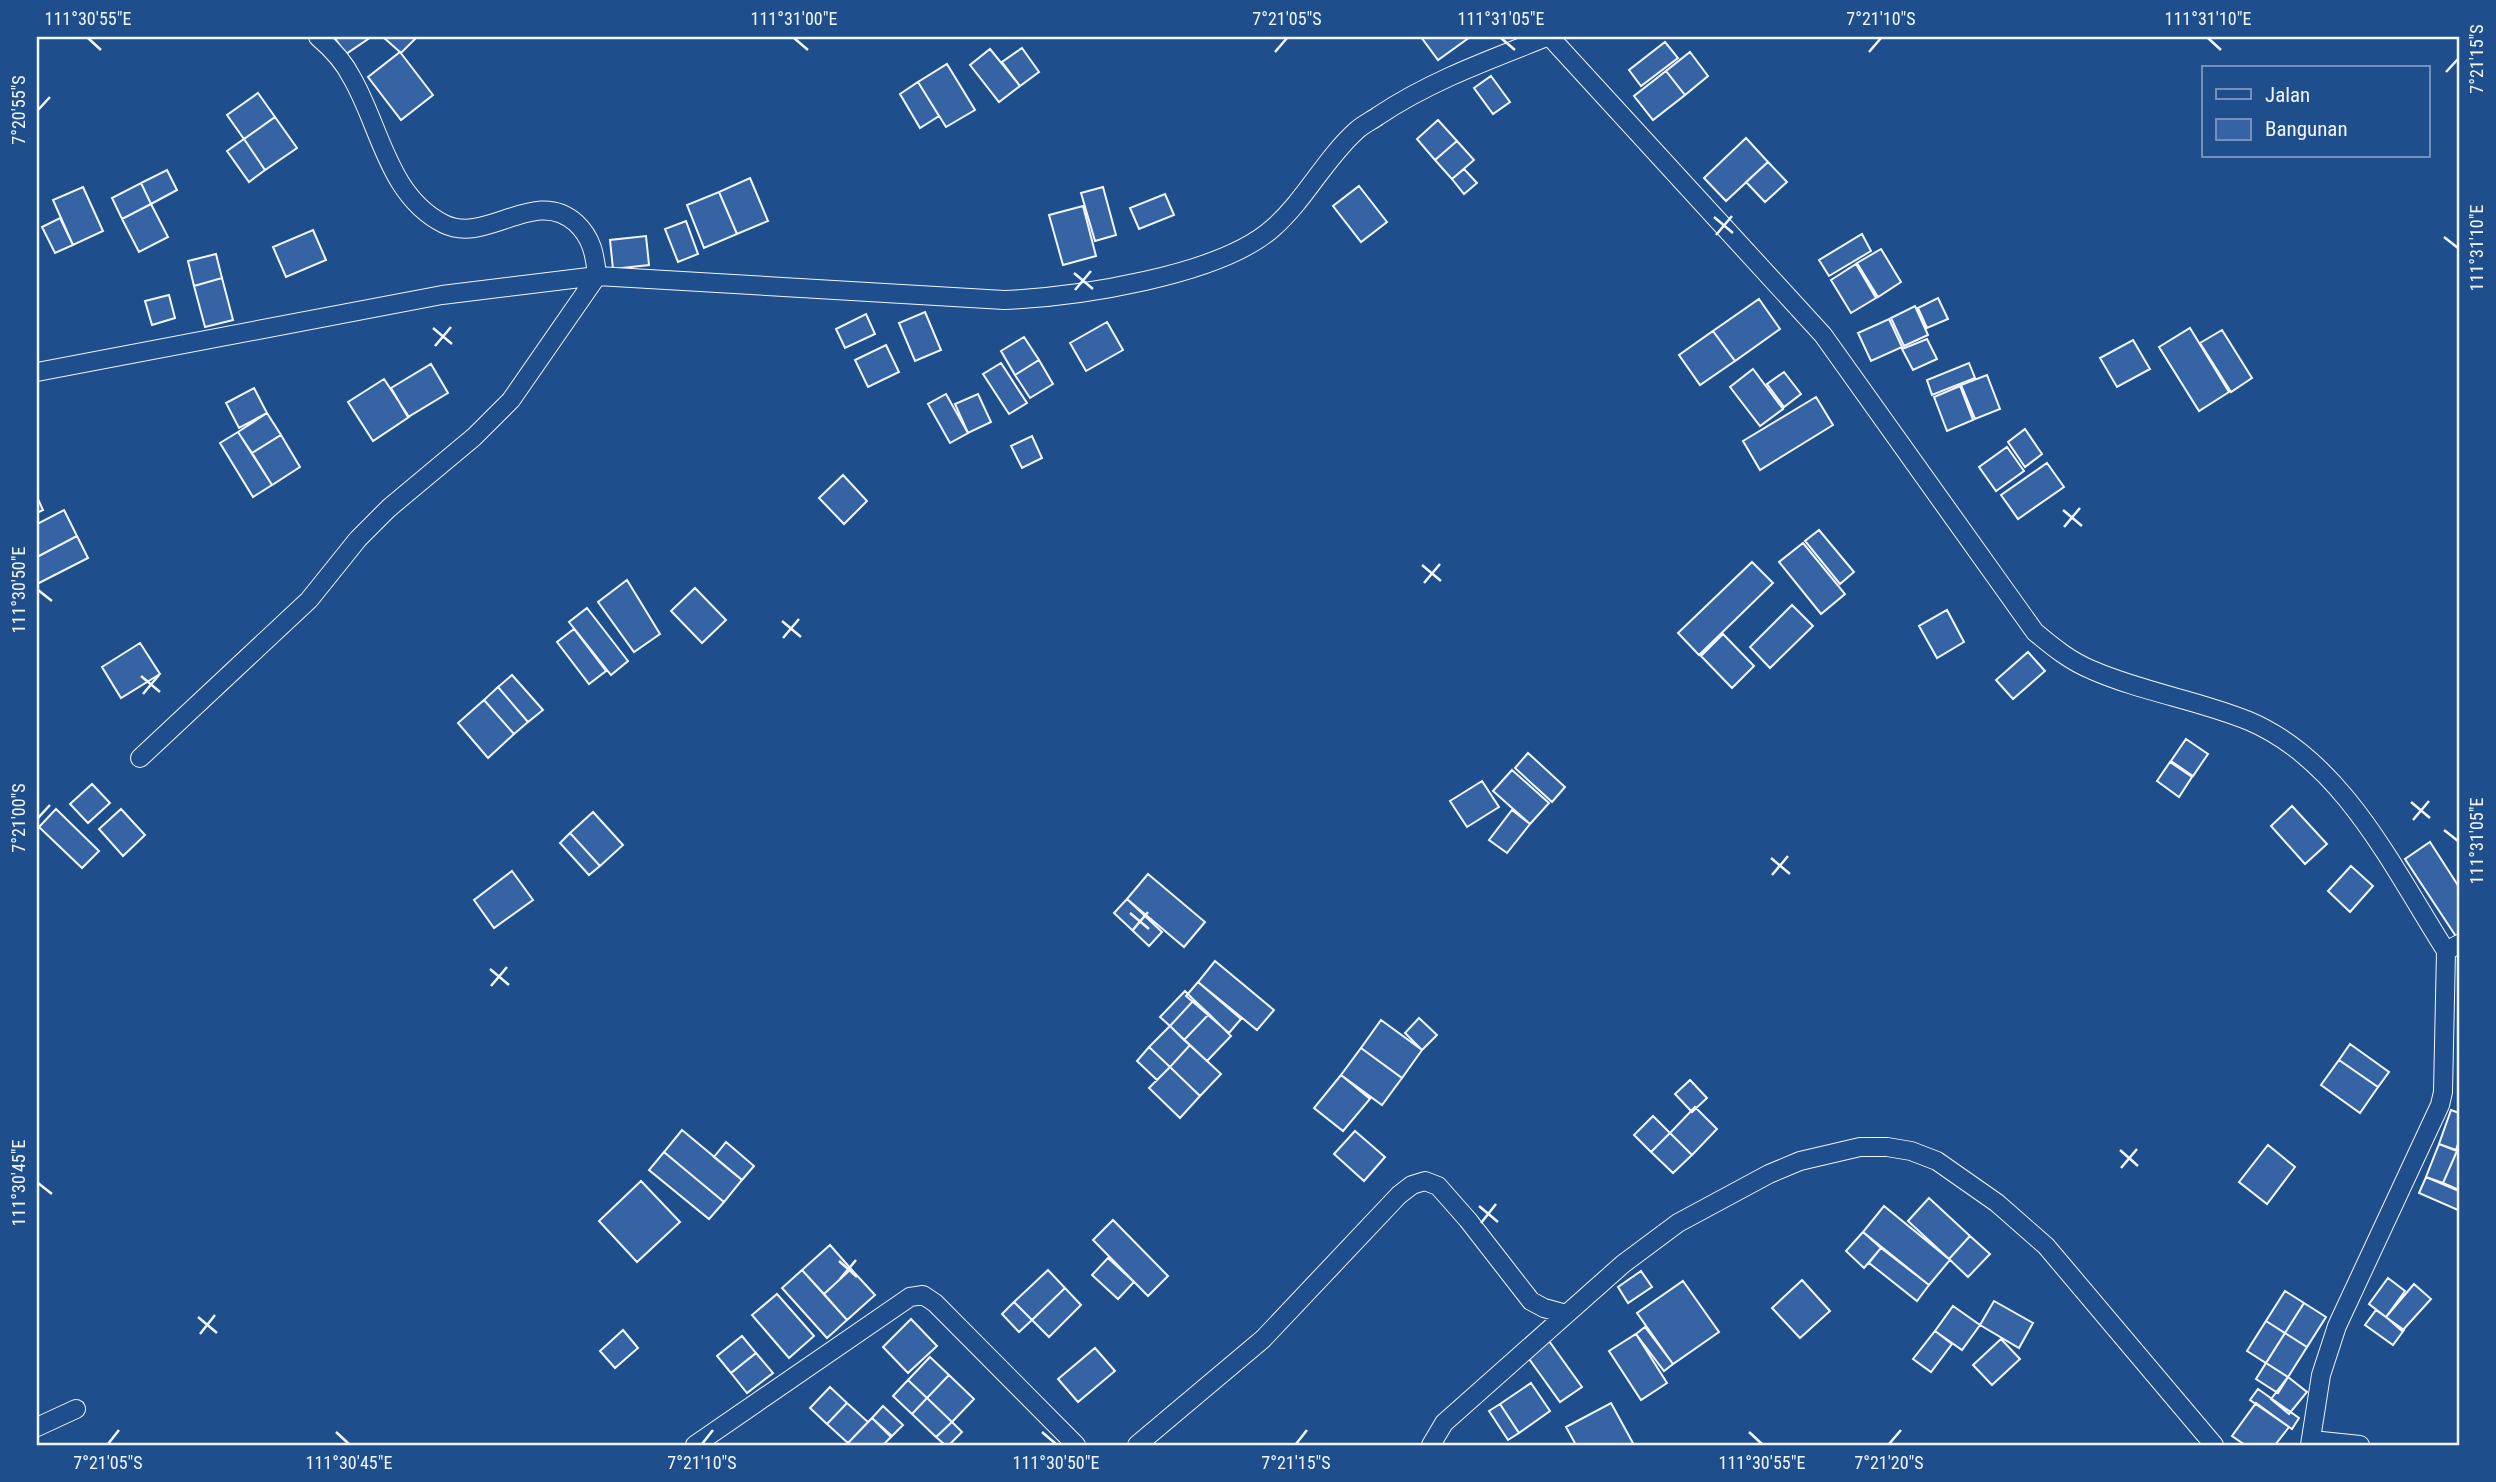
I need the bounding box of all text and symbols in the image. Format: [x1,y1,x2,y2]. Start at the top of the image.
text: 111°30'55"E [45,8,131,29]
text: 111°31'00"E [751,8,837,29]
text: 7°21'05"S [1252,8,1322,29]
text: 111°31'05"E [1458,8,1544,29]
text: 7°21'10"S [1846,8,1916,29]
text: 111°31'10"E [2165,8,2251,29]
text: 7°21'15"S [2466,24,2487,94]
legend [2202,66,2430,158]
text: 7°20'55"S [8,75,29,145]
text: Jalan [2265,83,2310,107]
text: Bangunan [2265,117,2348,141]
text: 111°31'10"E [2466,205,2487,291]
text: 111°30'50"E [8,547,29,633]
text: 7°21'00"S [8,783,29,853]
text: 111°31'05"E [2466,798,2487,884]
text: 111°30'45"E [8,1140,29,1226]
text: 7°21'05"S [73,1452,143,1473]
text: 111°30'45"E [306,1452,392,1473]
text: 7°21'10"S [667,1452,737,1473]
text: 111°30'50"E [1013,1452,1099,1473]
text: 7°21'15"S [1261,1452,1331,1473]
text: 111°30'55"E [1719,1452,1805,1473]
text: 7°21'20"S [1854,1452,1924,1473]

